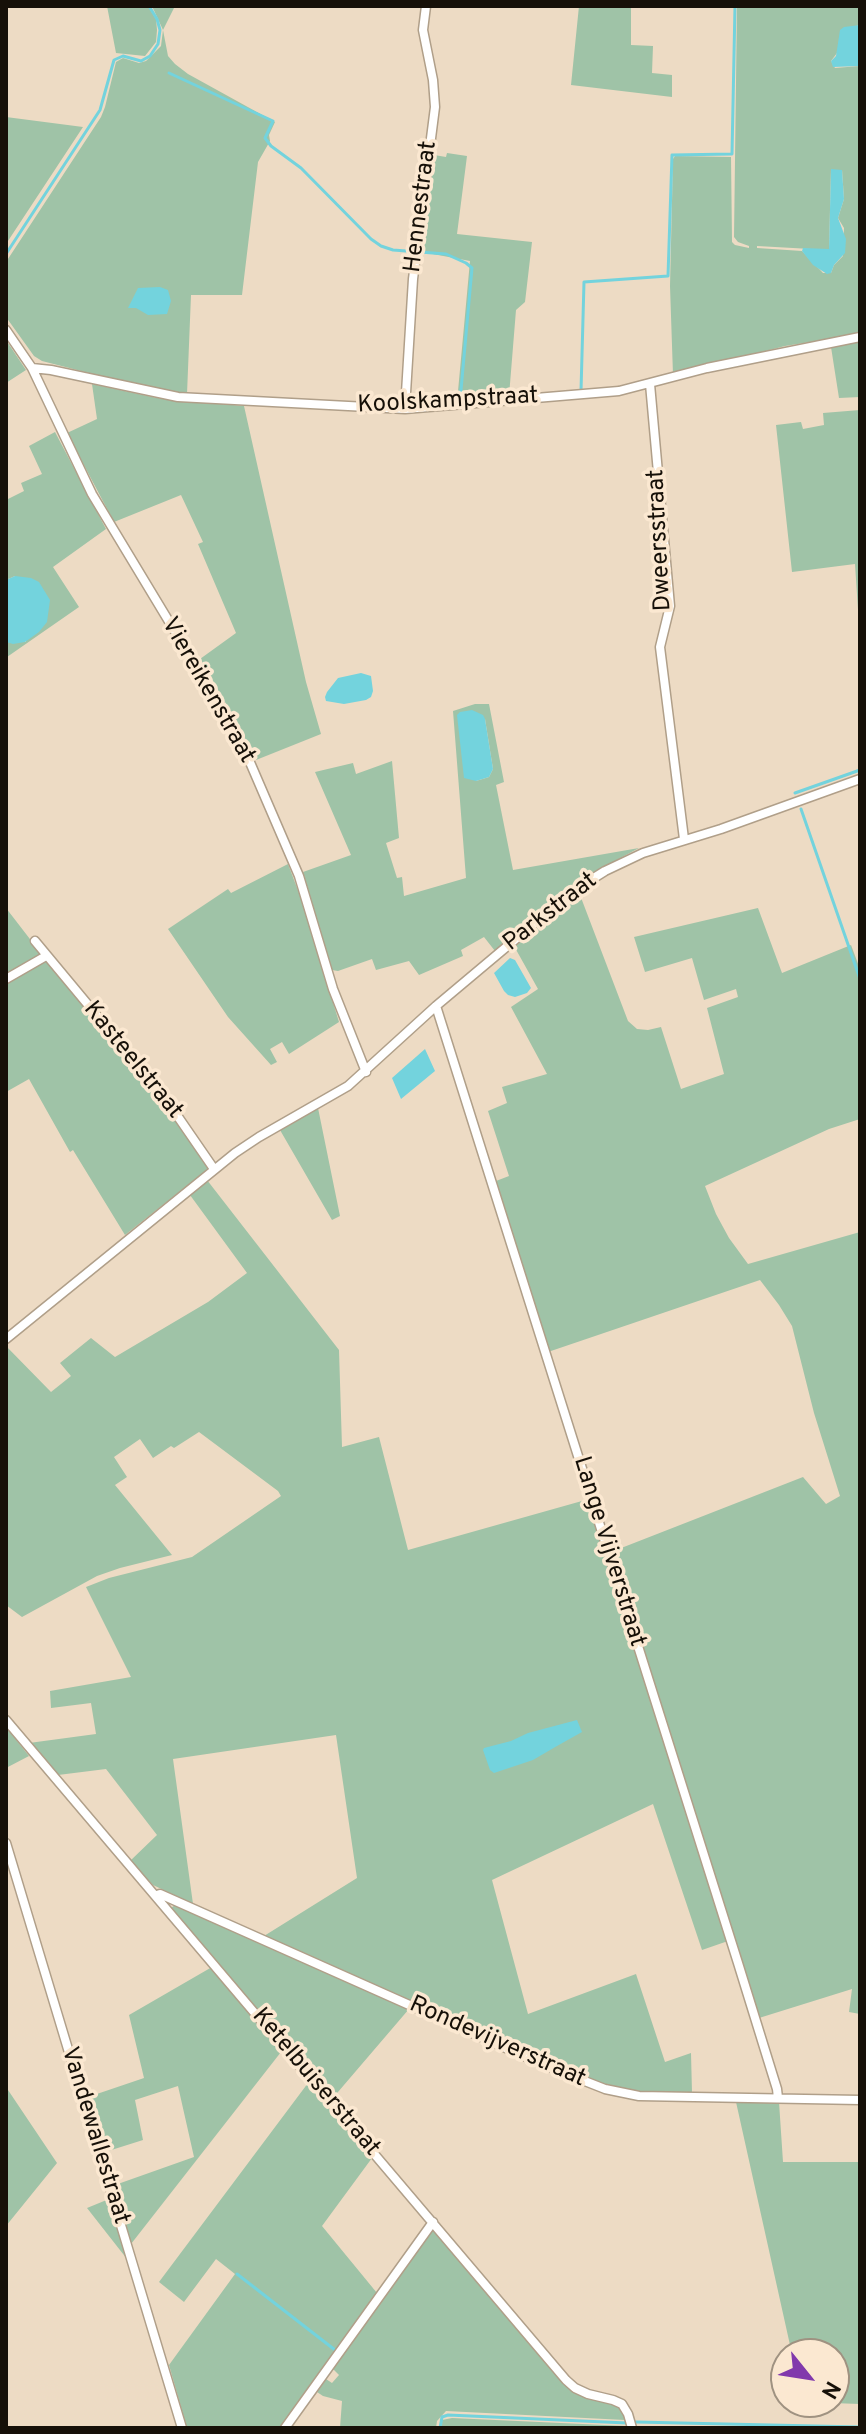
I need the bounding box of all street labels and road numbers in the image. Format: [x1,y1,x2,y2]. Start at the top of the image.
street label: Hennestraat [400,140,444,274]
street label: Koolskampstraat [357,383,539,421]
street label: Dweersstraat [643,468,679,612]
street label: Viereikenstraat [154,613,260,769]
street label: Parkstraat [498,867,604,959]
street label: Kasteelstraat [76,997,188,1125]
street label: Lange Vijverstraat [565,1453,651,1651]
street label: Rondevijverstraat [404,1991,590,2095]
street label: Ketelbuiserstraat [245,2003,385,2163]
street label: Vandewallestraat [53,2044,135,2228]

